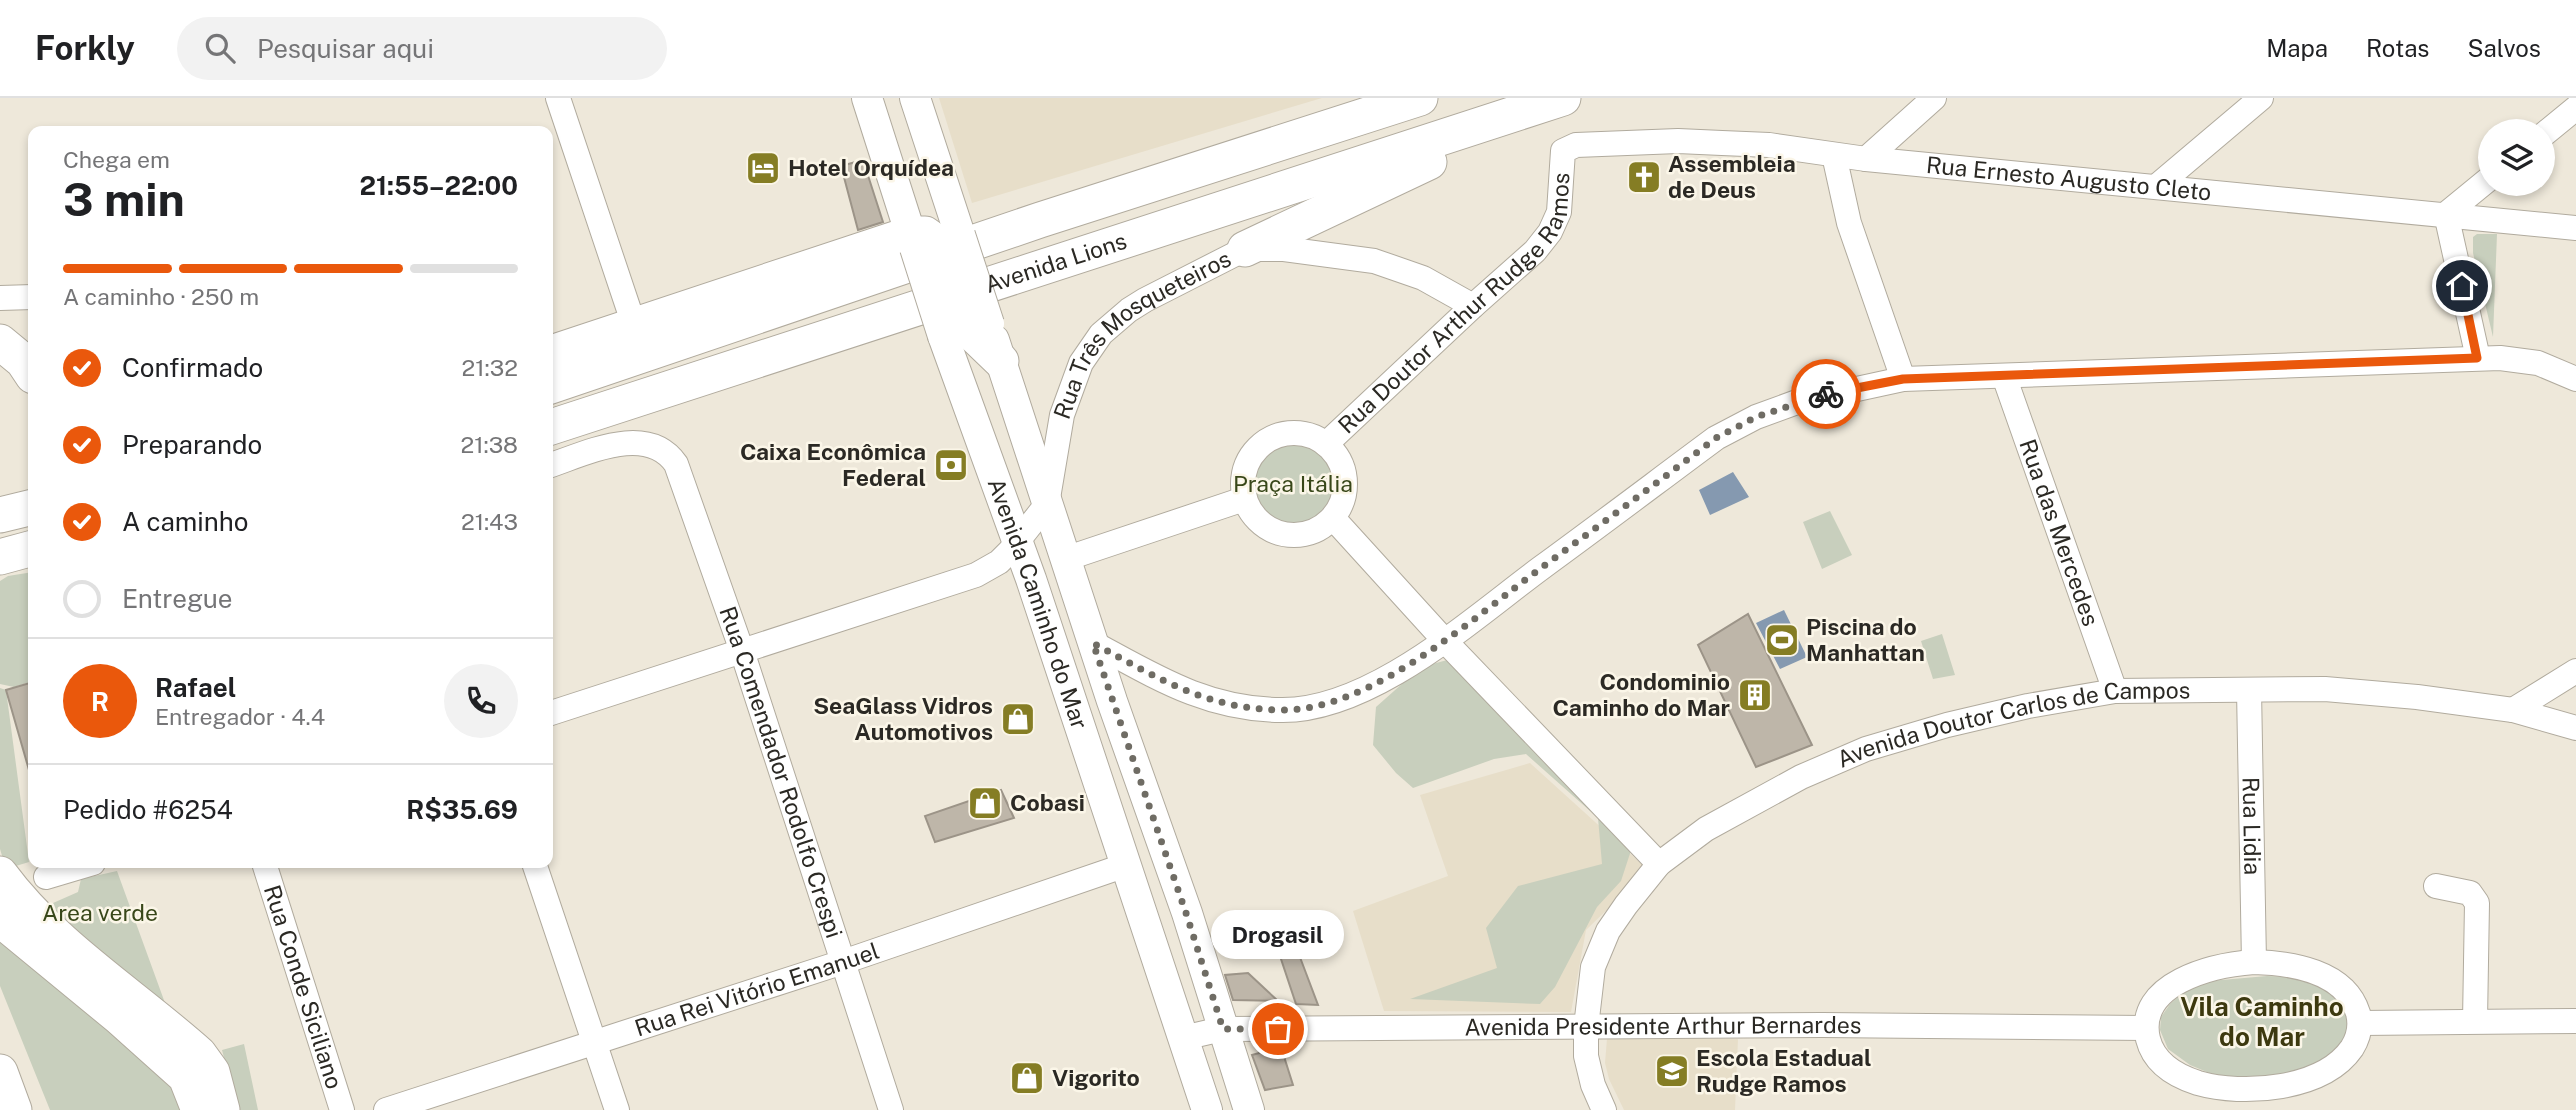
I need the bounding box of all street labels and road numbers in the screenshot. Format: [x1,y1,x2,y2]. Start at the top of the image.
street label: Rua Ernesto Augusto Cleto [1925,151,2213,205]
street label: Rua Doutor Arthur Rudge Ramos [1332,172,1575,439]
street label: Avenida Lions [982,227,1130,298]
street label: Rua Três Mosqueteiros [1048,245,1235,422]
street label: Rua das Mercedes [2014,435,2105,629]
street label: Avenida Caminho do Mar [983,474,1094,732]
street label: Rua Comendador Rodolfo Crespi [714,603,848,941]
street label: Avenida Doutor Carlos de Campos [1833,676,2190,773]
street label: Rua Lidia [2238,777,2266,875]
street label: Rua Conde Siciliano [259,882,348,1092]
street label: Rua Rei Vitório Emanuel [631,937,882,1042]
street label: Avenida Presidente Arthur Bernardes [1464,1011,1862,1040]

